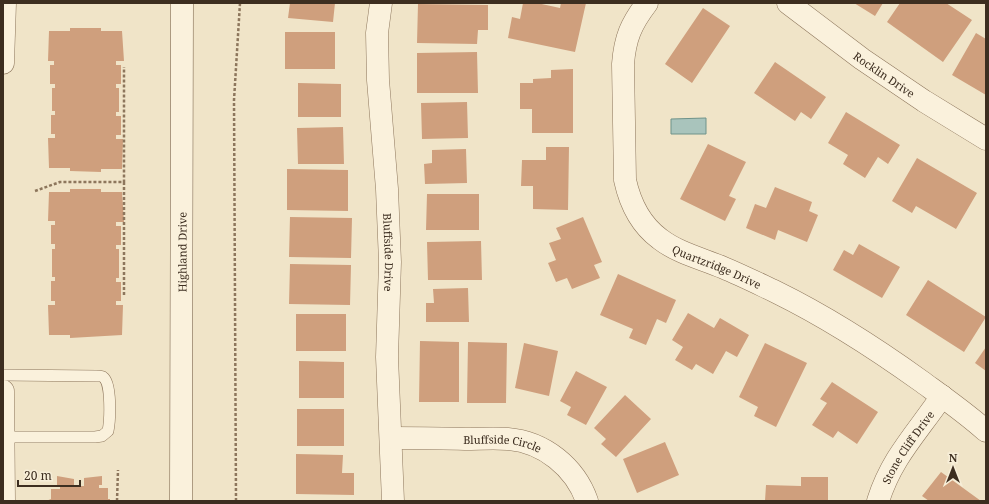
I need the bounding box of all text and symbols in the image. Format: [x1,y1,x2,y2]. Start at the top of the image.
street label: Rocklin Drive [851,48,918,101]
street label: Highland Drive [174,212,189,292]
street label: Bluffside Drive [380,213,398,292]
street label: Quartzridge Drive [670,241,764,292]
street label: Stone Cliff Drive [878,407,937,486]
street label: Bluffside Circle [463,431,545,455]
north arrow [933,448,973,488]
text: N [949,450,958,465]
scale bar [18,462,80,488]
text: 20 m [24,467,52,484]

